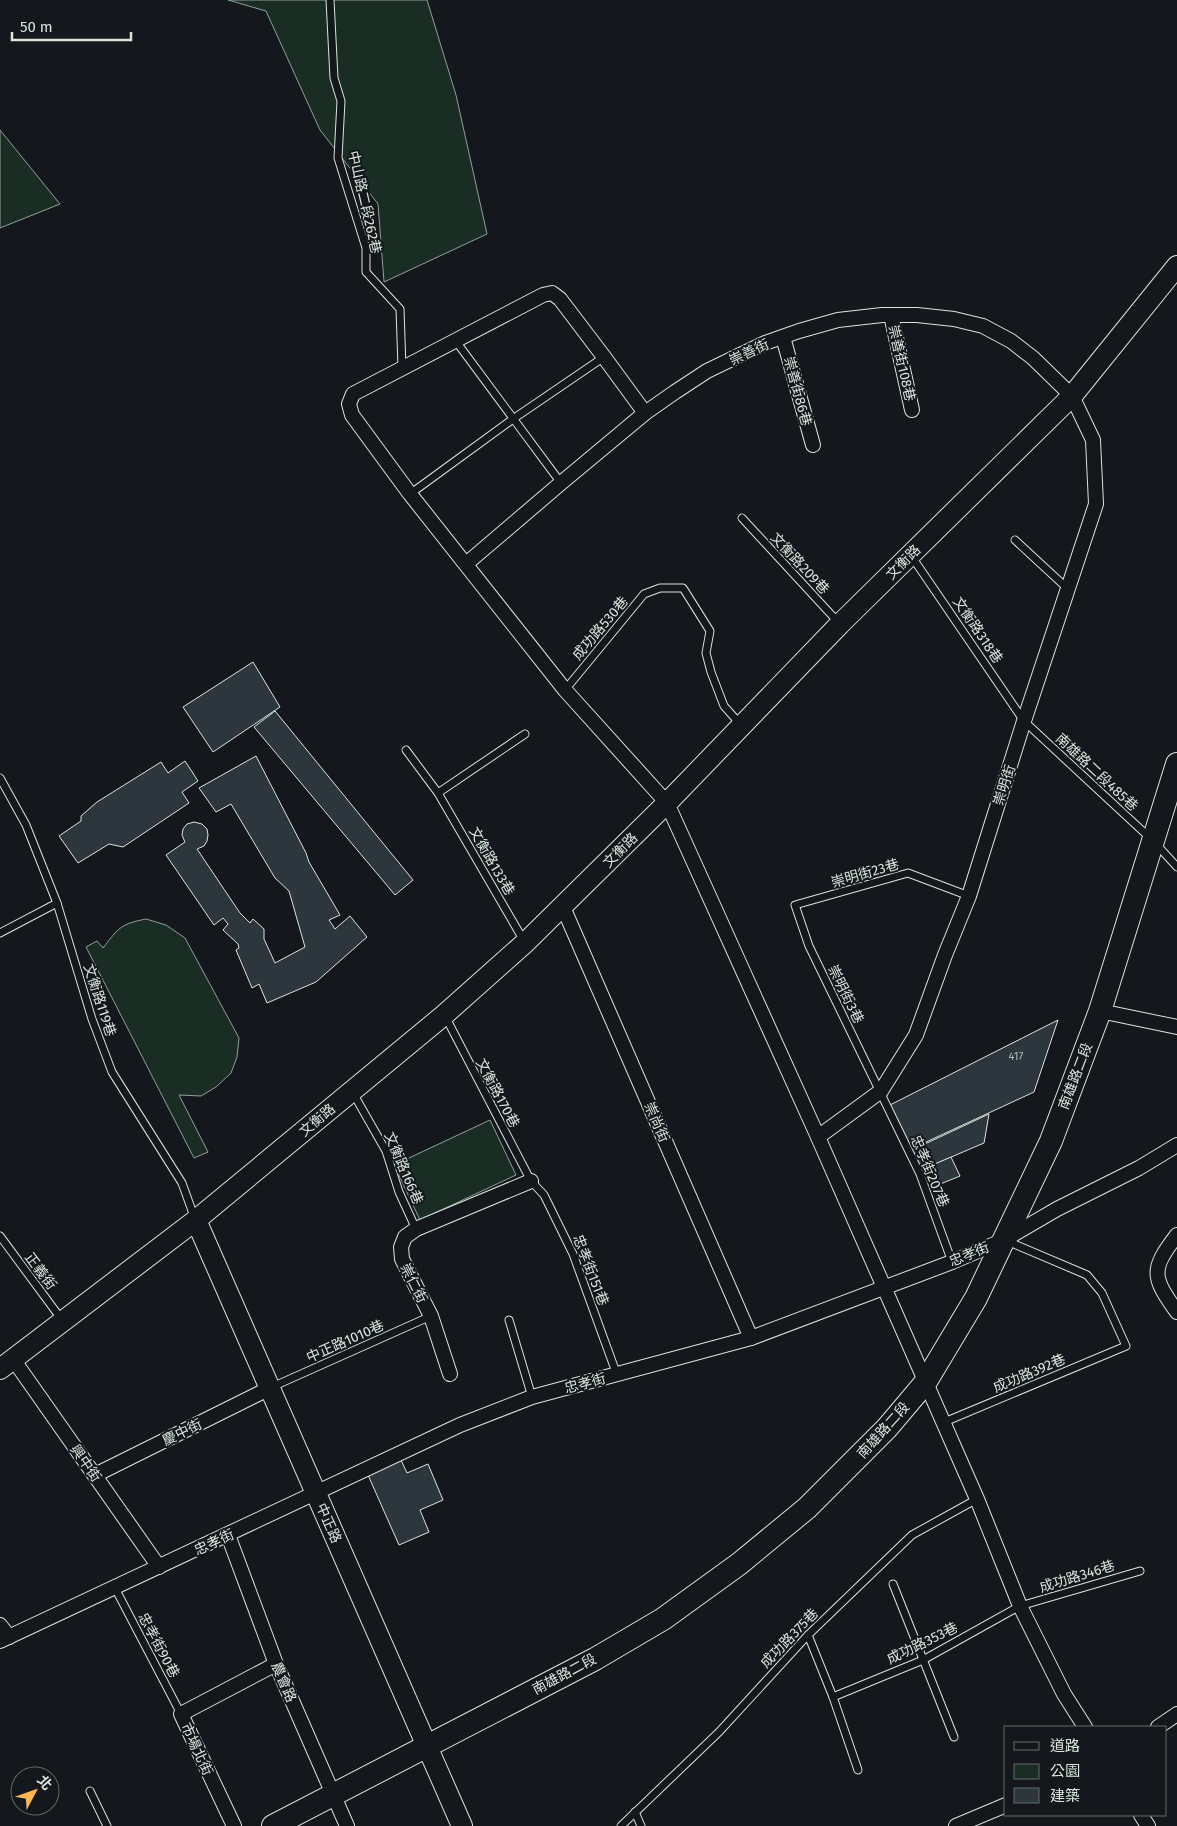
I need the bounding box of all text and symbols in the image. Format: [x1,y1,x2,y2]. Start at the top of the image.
scale bar [12,10,131,42]
text: 50 m [20,18,53,36]
street label: 中山路二段262巷 [344,149,385,255]
street label: 崇善街108巷 [885,323,919,403]
street label: 崇善街 [727,336,772,369]
street label: 崇善街86巷 [780,355,815,428]
street label: 文衡路209巷 [767,529,832,598]
street label: 文衡路 [882,541,924,583]
street label: 成功路530巷 [569,593,632,664]
street label: 文衡路318巷 [949,594,1006,667]
street label: 南雄路二段485巷 [1052,730,1141,815]
street label: 崇明街 [990,763,1019,808]
street label: 文衡路133巷 [465,824,518,898]
street label: 文衡路 [599,829,641,871]
street label: 崇明街23巷 [829,856,901,891]
street label: 文衡路119巷 [80,962,119,1039]
street label: 崇明街3巷 [824,962,867,1026]
street label: 南雄路二段 [1055,1040,1096,1112]
house number: 417 [1009,1050,1024,1063]
street label: 文衡路170巷 [472,1056,523,1131]
street label: 文衡路 [296,1100,339,1140]
street label: 崇尚街 [640,1100,673,1145]
street label: 文衡路166巷 [381,1129,426,1207]
street label: 忠孝街207巷 [907,1133,952,1210]
street label: 忠孝街151巷 [569,1232,612,1308]
street label: 忠孝街 [947,1239,992,1270]
street label: 正義街 [21,1249,60,1293]
street label: 崇仁街 [396,1261,431,1306]
street label: 中正路1010巷 [304,1317,387,1366]
street label: 成功路392巷 [991,1351,1068,1396]
street label: 忠孝街 [563,1370,608,1397]
street label: 南雄路二段 [854,1399,913,1462]
street label: 慶中街 [160,1416,205,1449]
street label: 興中街 [67,1441,105,1485]
street label: 中正路 [312,1501,345,1546]
street label: 忠孝街 [192,1526,237,1559]
street label: 成功路346巷 [1037,1557,1117,1596]
street label: 成功路375巷 [757,1605,822,1672]
street label: 忠孝街90巷 [134,1610,183,1681]
street label: 成功路353巷 [884,1619,960,1668]
street label: 南雄路二段 [529,1651,599,1698]
street label: 農會路 [268,1660,300,1705]
street label: 市場北街 [177,1720,216,1778]
legend [1004,1726,1167,1816]
text: 道路 [1050,1737,1080,1755]
text: 公園 [1050,1762,1080,1780]
north arrow [10,1766,60,1816]
text: 北 [33,1772,55,1794]
text: 建築 [1050,1787,1080,1805]

